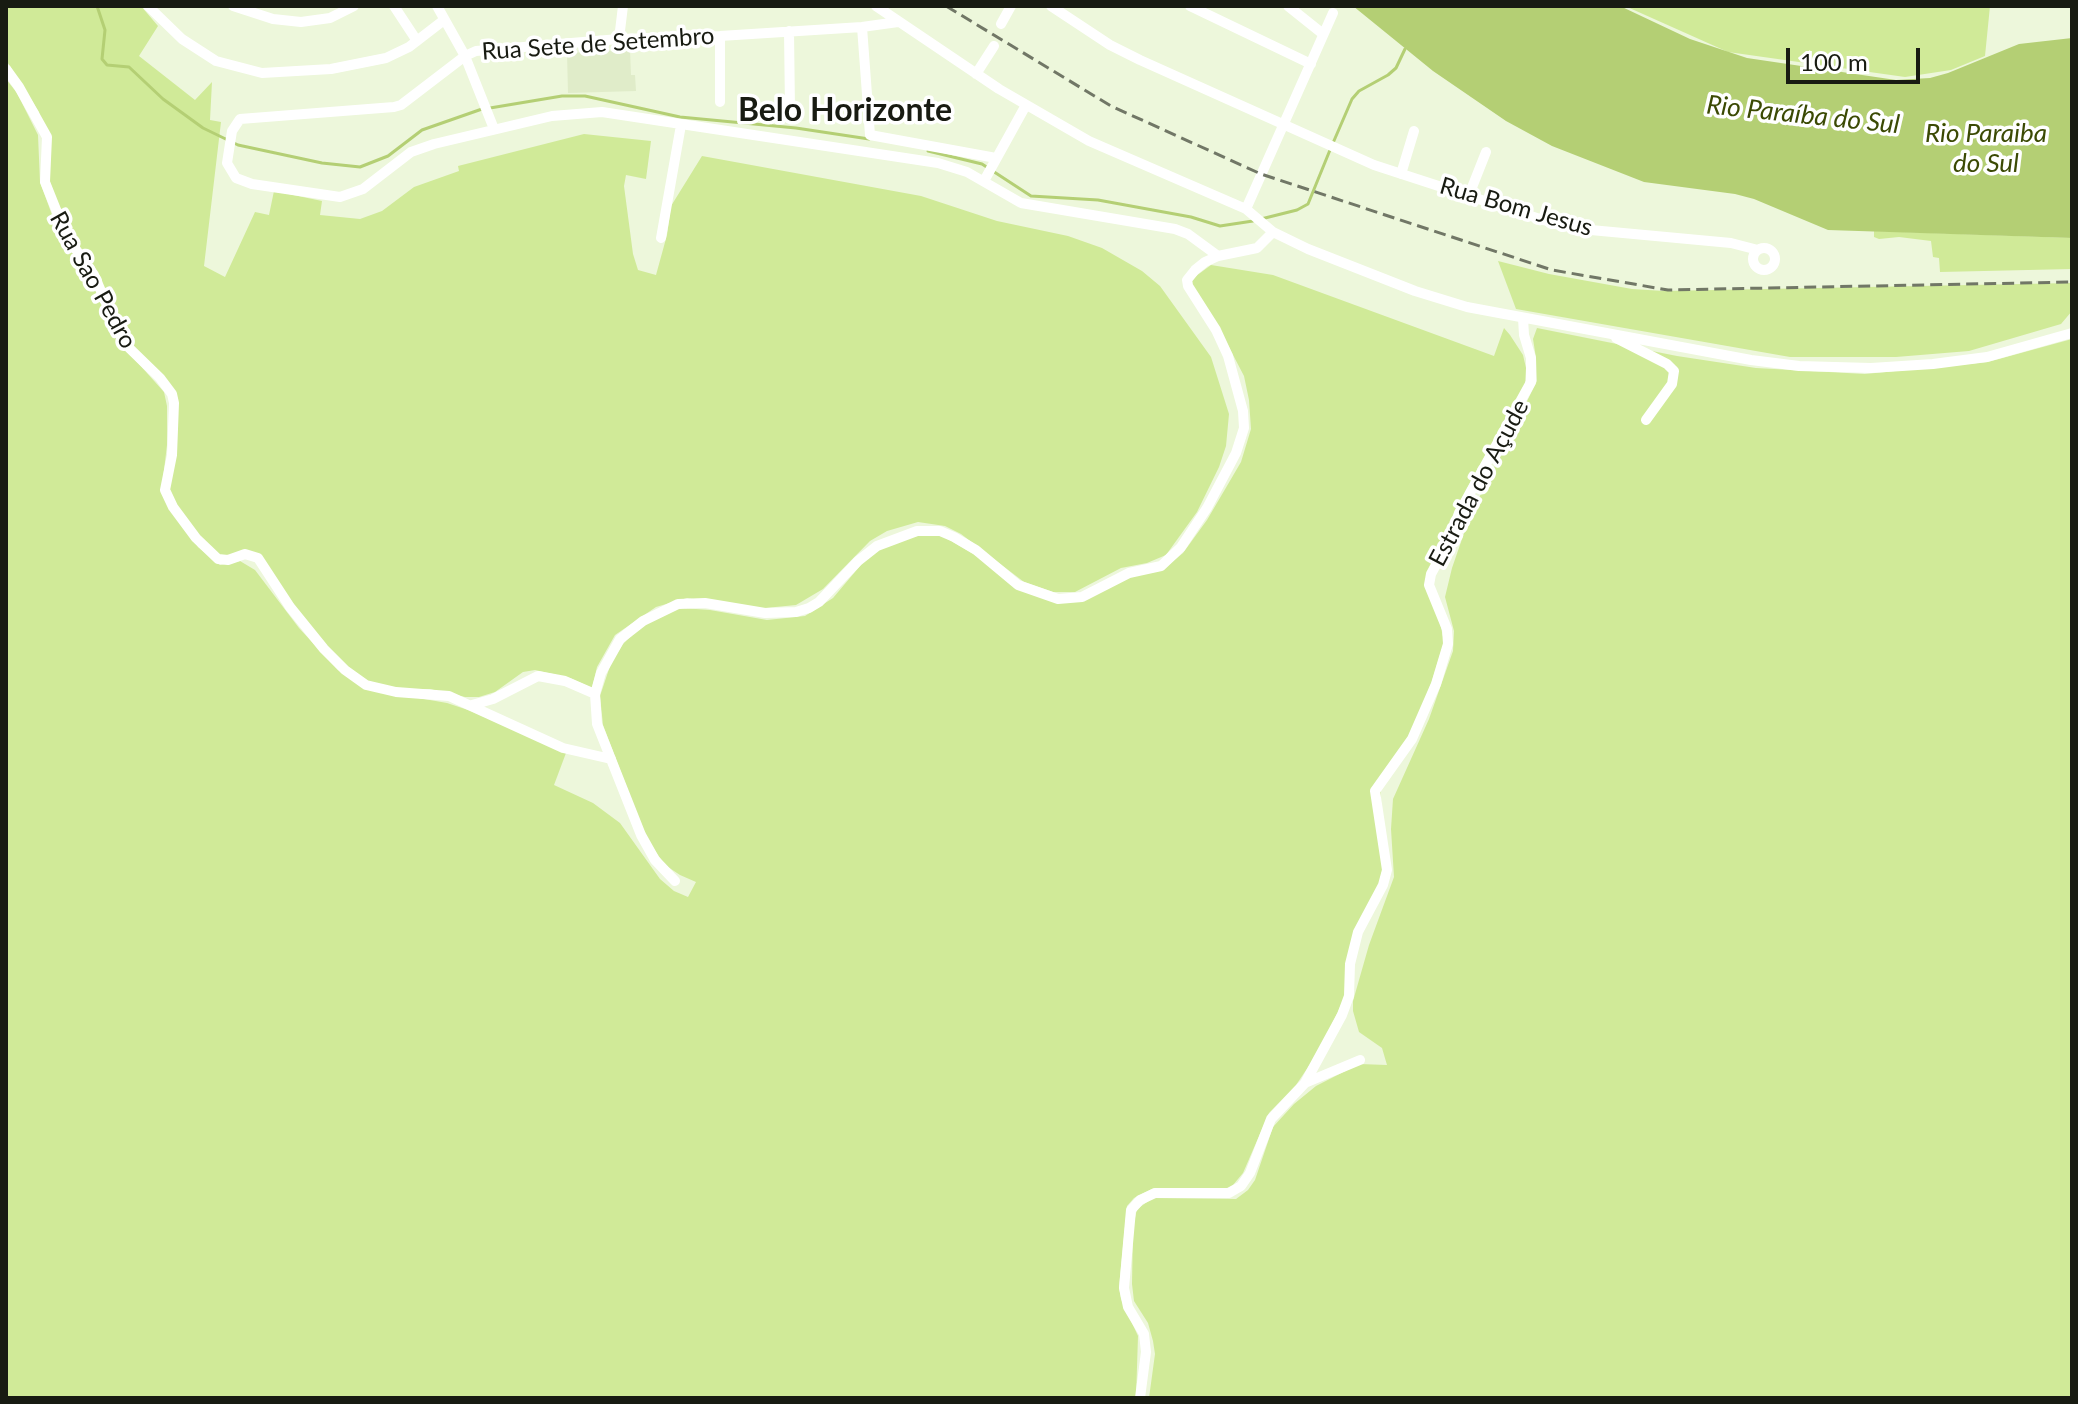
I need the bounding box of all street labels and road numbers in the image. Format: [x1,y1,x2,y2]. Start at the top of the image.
street label: Rua Sete de Setembro [481,22,715,66]
street label: Rua Bom Jesus [1436,171,1596,243]
street label: Rua Sao Pedro [43,206,143,354]
street label: Estrada do Açude [1423,395,1535,571]

